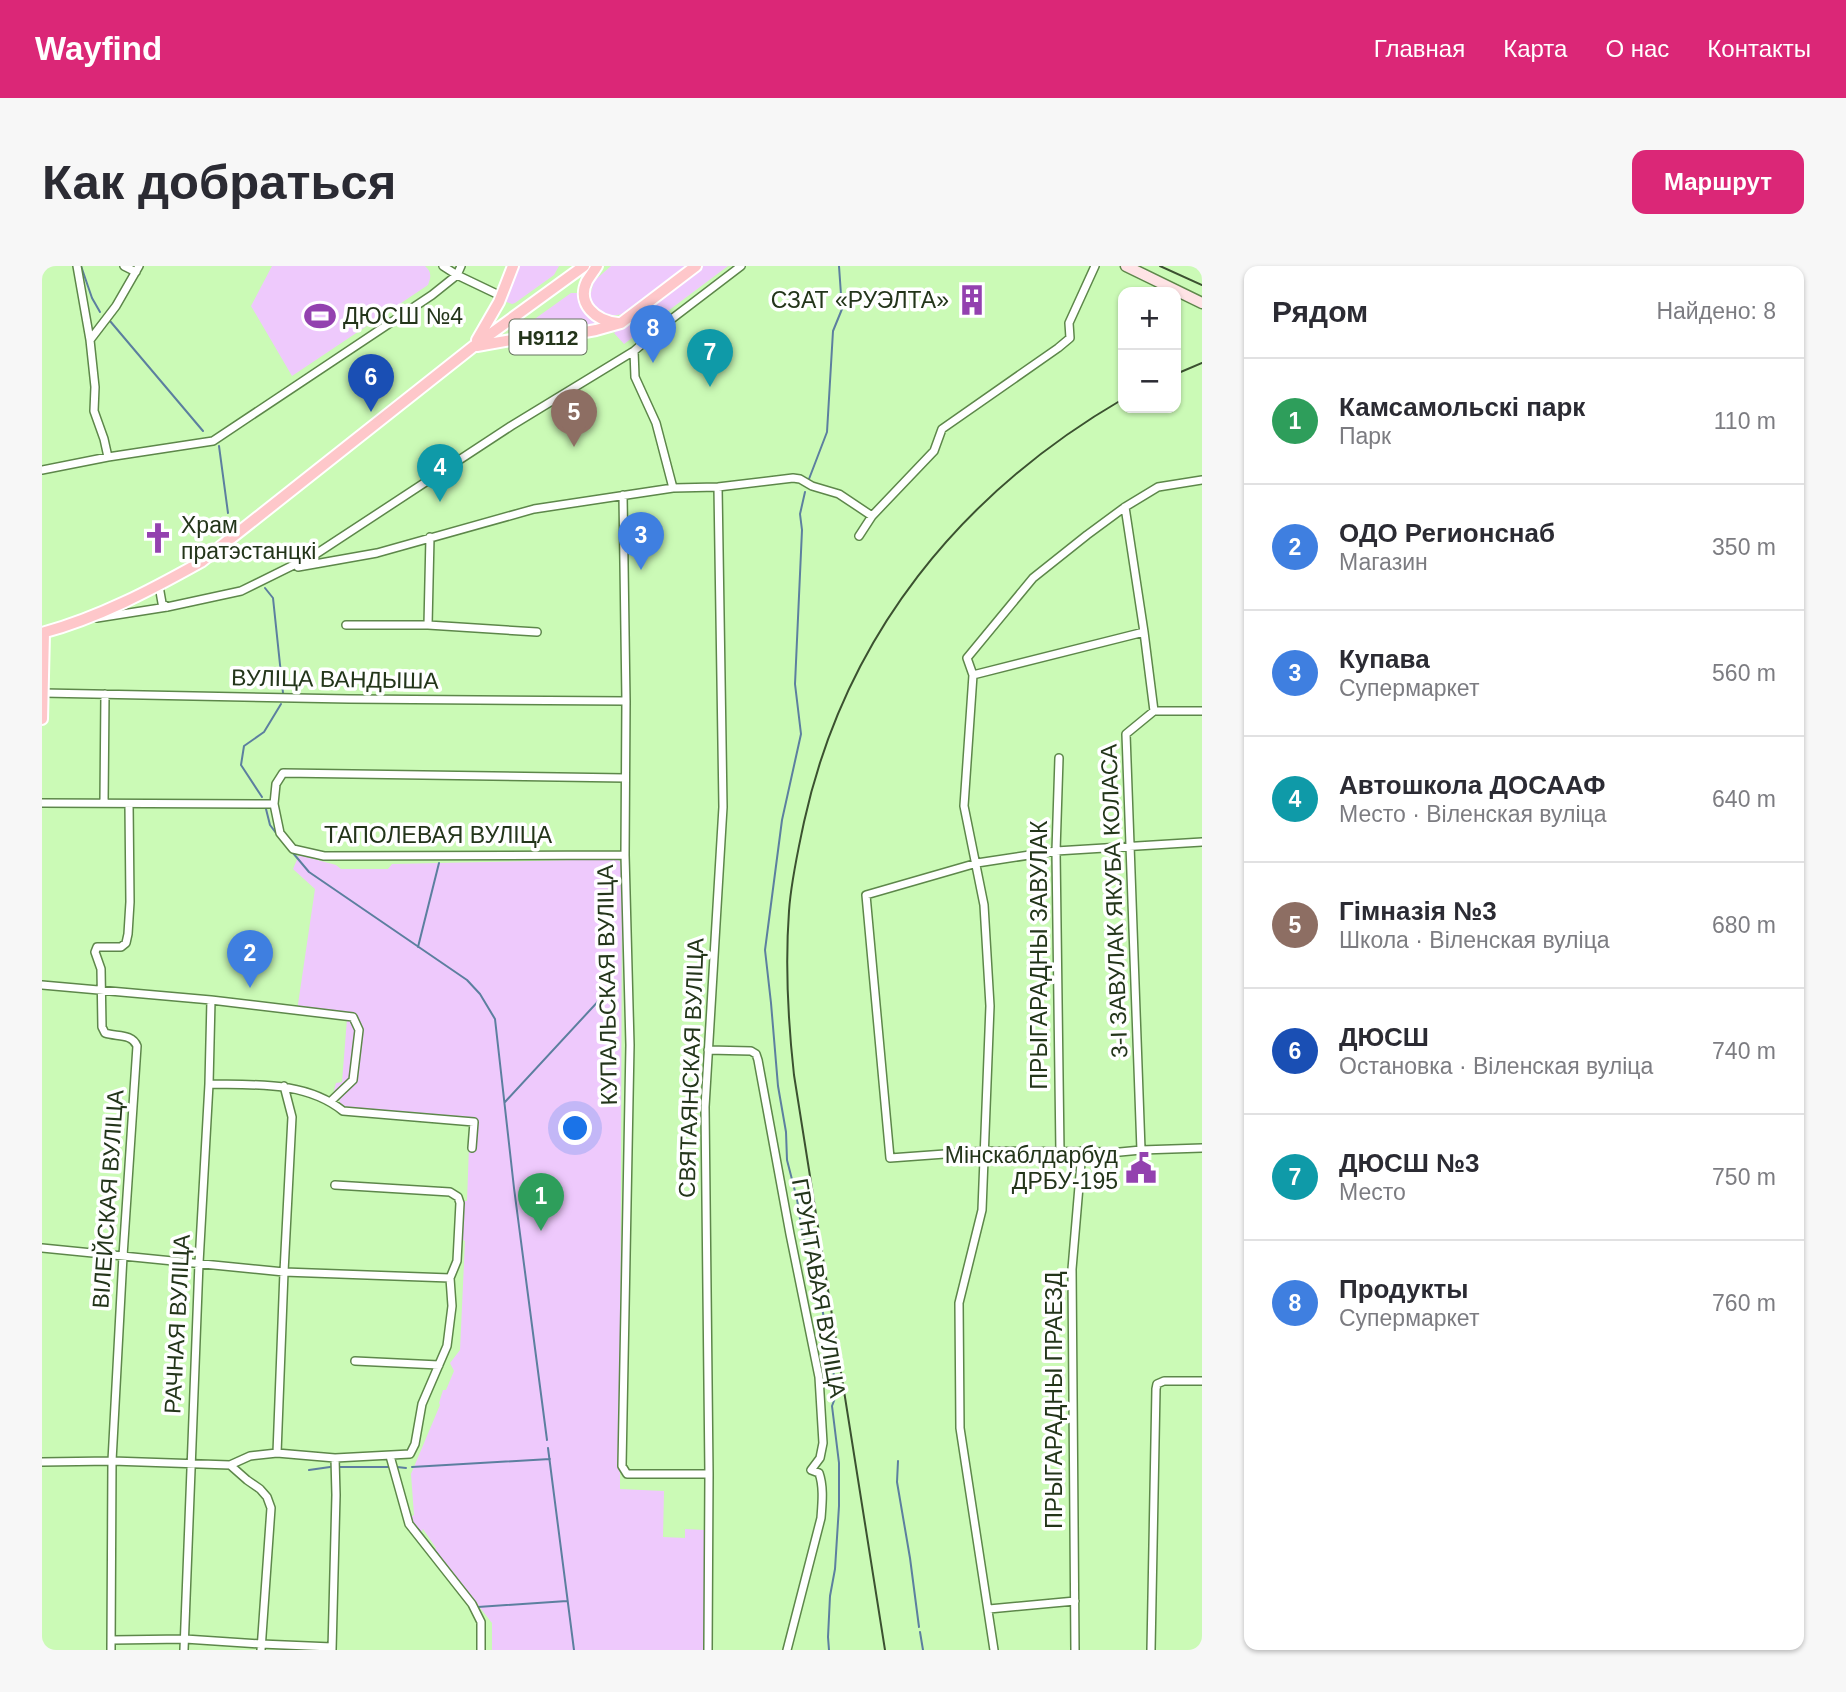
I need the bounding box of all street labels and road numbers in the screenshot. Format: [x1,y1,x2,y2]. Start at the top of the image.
road number: Н9112 [510,320,586,354]
street label: ВУЛІЦА ВАНДЫША [231,664,440,694]
street label: 3-І ЗАВУЛАК ЯКУБА КОЛАСА [1095,743,1132,1059]
street label: ПРЫГАРАДНЫ ЗАВУЛАК [1026,820,1052,1089]
street label: ТАПОЛЕВАЯ ВУЛІЦА [324,822,553,848]
street label: КУПАЛЬСКАЯ ВУЛІЦА [592,864,622,1106]
street label: СВЯТАЯНСКАЯ ВУЛІЦА [673,937,709,1199]
street label: ВІЛЕЙСКАЯ ВУЛІЦА [86,1088,129,1309]
street label: ГРУНТАВАЯ ВУЛІЦА [787,1176,851,1400]
street label: РАЧНАЯ ВУЛІЦА [159,1233,195,1415]
street label: ПРЫГАРАДНЫ ПРАЕЗД [1041,1271,1067,1529]

